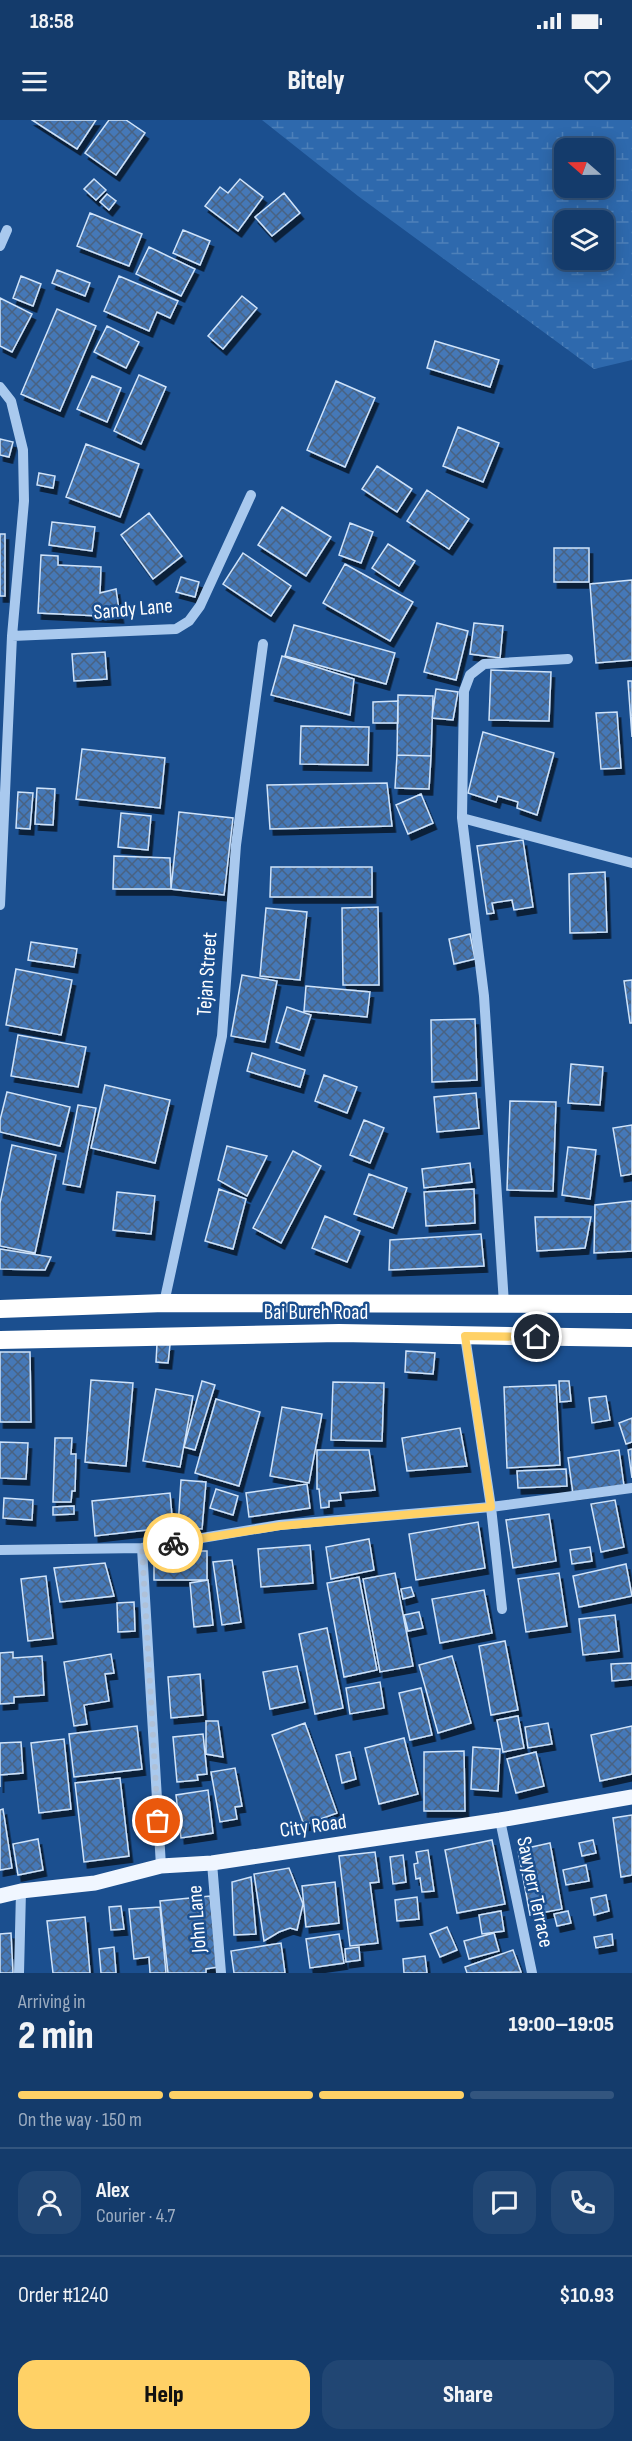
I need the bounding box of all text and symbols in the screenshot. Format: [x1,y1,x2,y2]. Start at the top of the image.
text: 18:58 [30,8,74,35]
icon: menu [18,65,51,98]
text: Bitely [287,65,345,97]
icon: heart [581,65,614,98]
north arrow [554,138,614,198]
map controls [554,138,614,270]
button: layers [554,210,614,270]
street label: Sandy Lane [92,593,174,625]
street label: Tejan Street [192,931,222,1017]
street label: Bai Bureh Road [264,1300,368,1325]
pin [511,1311,562,1362]
icon: home [520,1320,553,1353]
courier [143,1513,203,1573]
icon: bike [157,1527,190,1560]
pin [132,1795,183,1846]
icon: bag [141,1804,174,1837]
street label: City Road [278,1809,348,1843]
street label: Sawyerr Terrace [511,1834,559,1950]
street label: John Lane [182,1884,212,1955]
text: Arriving in [18,1990,86,2014]
text: 19:00–19:05 [509,2011,614,2038]
text: 2 min [18,2013,94,2060]
text: On the way · 150 m [18,2108,142,2132]
button: person [18,2171,81,2234]
button: chat [473,2171,536,2234]
button: phone [551,2171,614,2234]
text: Alex [96,2177,129,2204]
text: Courier · 4.7 [96,2204,175,2228]
text: Order #1240 [18,2282,109,2309]
text: $10.93 [559,2282,614,2309]
button: Help [18,2360,310,2429]
button: Share [322,2360,614,2429]

